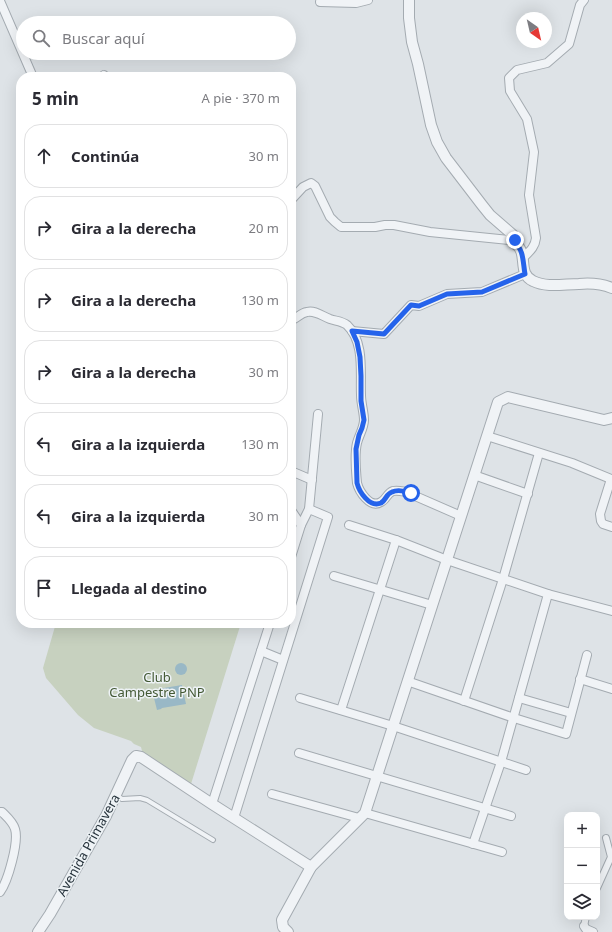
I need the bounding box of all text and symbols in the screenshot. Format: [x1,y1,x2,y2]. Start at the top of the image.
north arrow [516,12,552,48]
search box [16,16,296,60]
icon: search [30,27,52,49]
text: Buscar aquí [62,28,145,48]
text: 5 min [32,87,79,110]
text: A pie · 370 m [202,89,280,107]
icon: ahead [33,145,55,167]
text: Continúa [71,146,139,166]
text: 30 m [249,147,279,165]
icon: right [33,217,55,239]
text: Gira a la derecha [71,218,196,238]
text: 20 m [249,219,279,237]
route end [506,231,524,249]
icon: right [33,289,55,311]
text: Gira a la derecha [71,290,196,310]
text: 130 m [241,291,279,309]
icon: right [33,361,55,383]
text: Gira a la derecha [71,362,196,382]
text: 30 m [249,363,279,381]
icon: left [33,433,55,455]
text: Gira a la izquierda [71,434,205,454]
text: 130 m [241,435,279,453]
route start [402,484,420,502]
icon: left [33,505,55,527]
text: Gira a la izquierda [71,506,205,526]
text: 30 m [249,507,279,525]
icon: arrive [33,577,55,599]
text: Llegada al destino [71,578,207,598]
park label: Club Campestre PNP [109,668,205,701]
street label: Avenida Primavera [52,790,124,900]
map controls [564,812,600,920]
button: + [564,812,600,848]
button: − [564,848,600,884]
button: layers [564,884,600,920]

